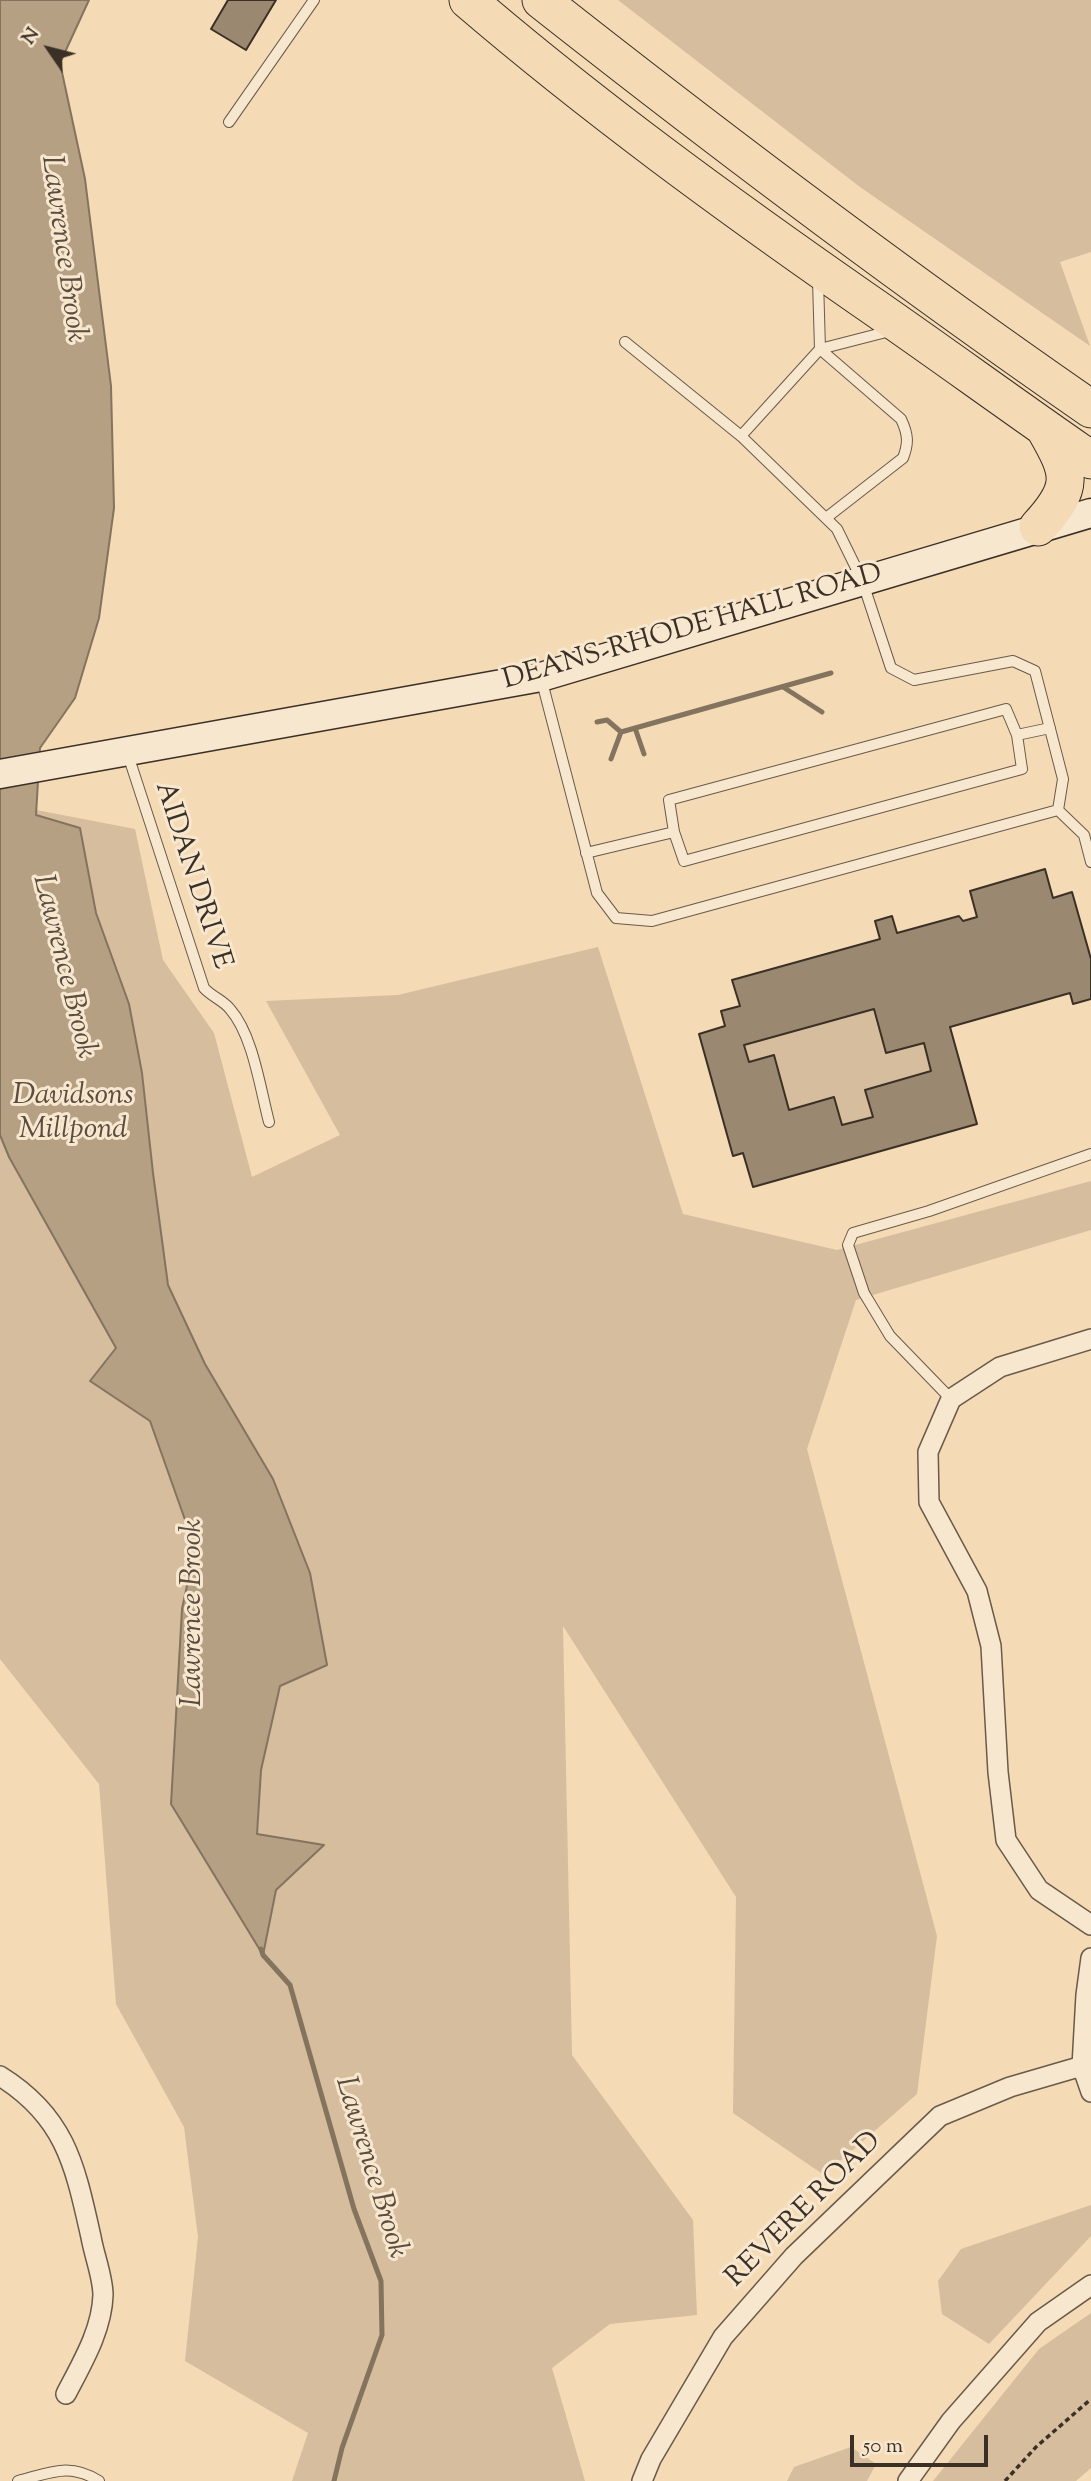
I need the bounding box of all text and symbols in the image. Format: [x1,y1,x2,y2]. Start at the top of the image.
north arrow [14,14,84,84]
text: N [16,23,47,51]
water label: Lawrence Brook [30,153,92,345]
street label: DEANS-RHODE HALL ROAD [500,559,886,699]
street label: AIDAN DRIVE [145,778,237,974]
water label: Lawrence Brook [22,871,102,1063]
water label: Davidsons Millpond [12,1080,134,1150]
water label: Lawrence Brook [177,1519,213,1707]
water label: Lawrence Brook [324,2073,414,2263]
street label: REVERE ROAD [720,2126,890,2296]
scale bar [853,2422,991,2466]
text: 50 m [863,2432,903,2462]

